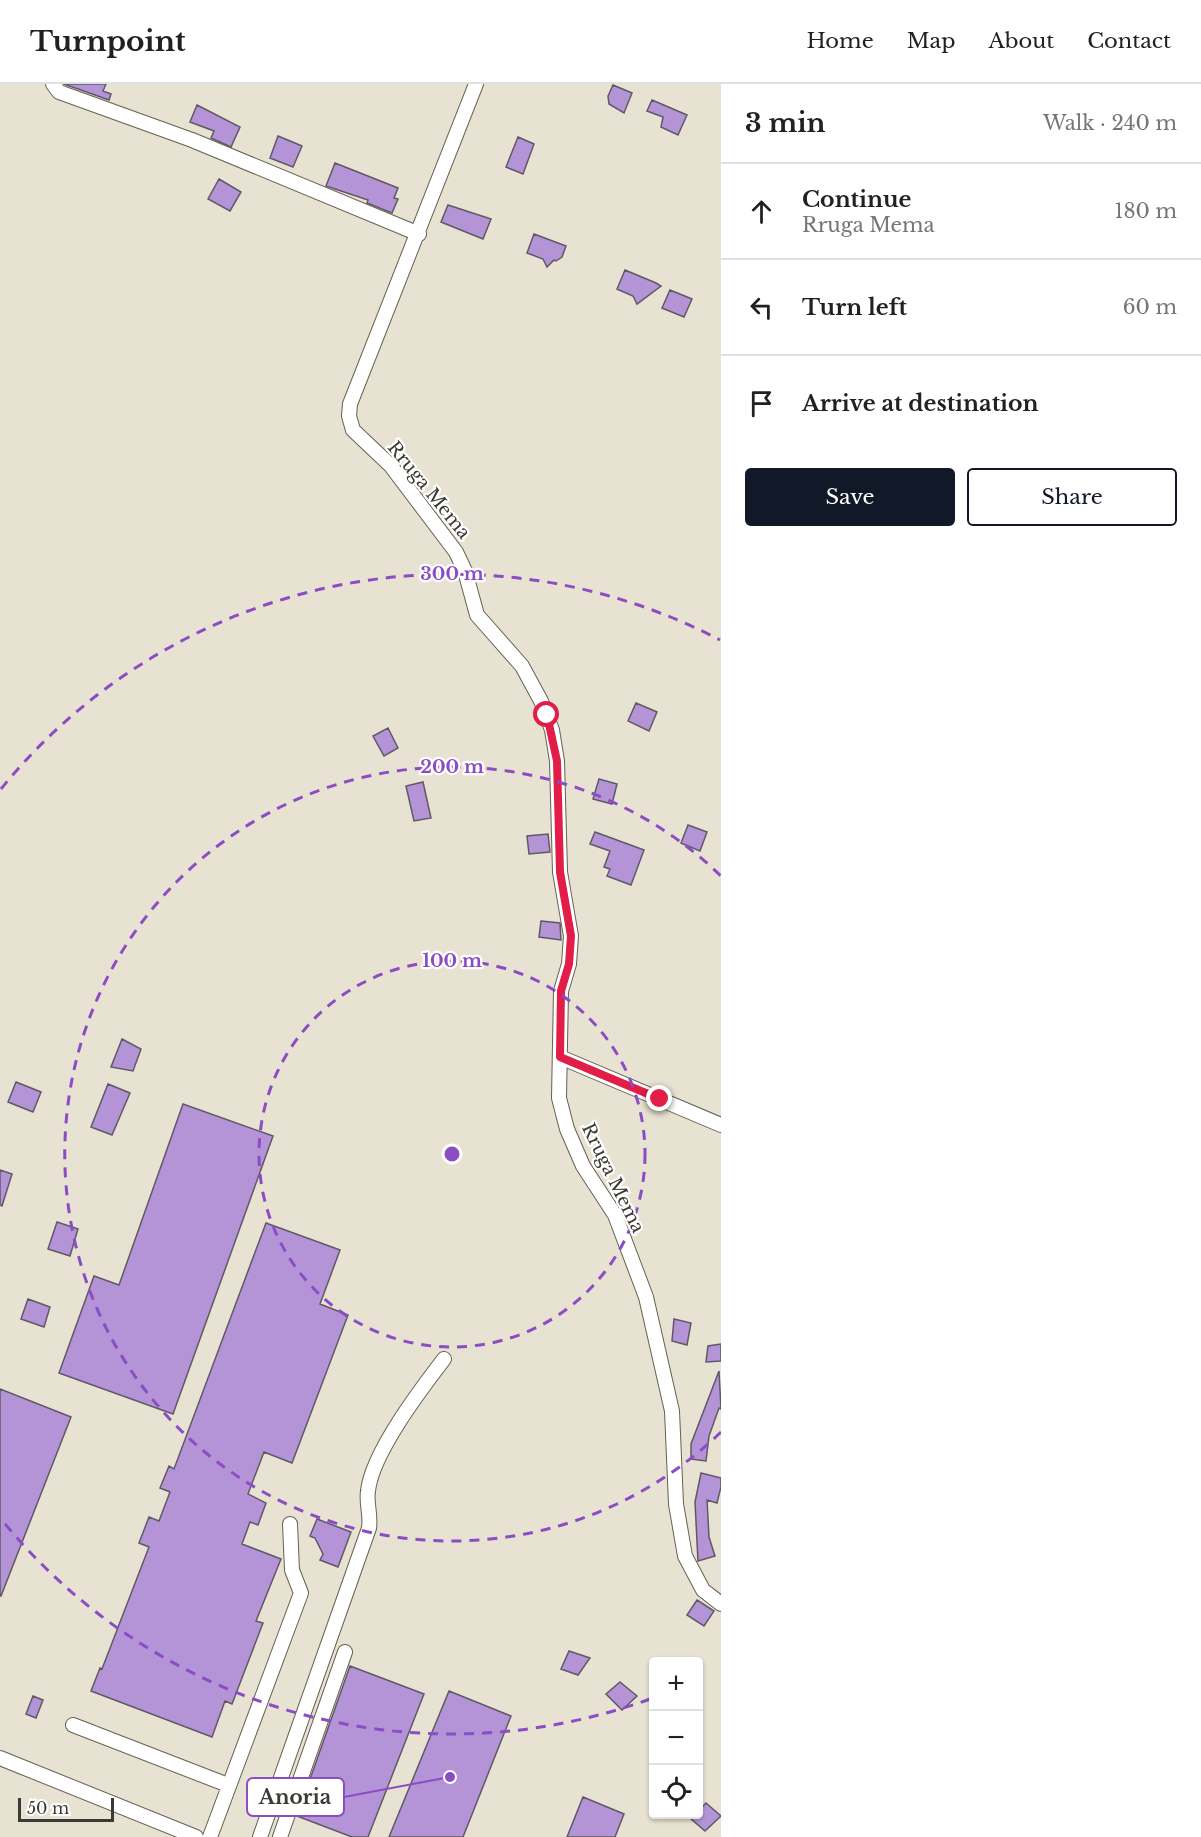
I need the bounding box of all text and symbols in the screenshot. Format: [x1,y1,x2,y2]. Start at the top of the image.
text: Turnpoint [30,24,186,59]
text: Home [807,28,874,54]
text: Map [907,28,955,54]
text: About [988,28,1054,54]
text: Contact [1087,28,1171,54]
text: 3 min [745,107,826,139]
text: Walk · 240 m [1043,111,1177,135]
text: Continue [802,186,911,213]
icon: ahead [745,195,778,228]
text: 180 m [1114,199,1177,223]
text: Rruga Mema [802,213,935,237]
icon: left [745,291,778,324]
text: Turn left [802,294,907,321]
text: 60 m [1123,295,1177,319]
icon: arrive [745,387,778,420]
text: Arrive at destination [802,390,1039,417]
street label: Rruga Mema [383,437,475,543]
button: Save [745,468,955,526]
button: Share [967,468,1177,526]
text: 300 m [420,563,484,585]
route start [533,701,559,727]
text: 200 m [420,756,484,778]
text: 100 m [422,950,482,972]
route end [646,1085,672,1111]
street label: Rruga Mema [577,1120,649,1236]
centre of rings [442,1144,462,1164]
map controls [649,1657,703,1819]
button: + [649,1657,703,1711]
button: − [649,1711,703,1765]
button: locate [649,1765,703,1819]
callout: Anoria [247,1778,344,1816]
text: Anoria [258,1785,332,1809]
scale bar [18,1795,114,1822]
text: 50 m [27,1798,69,1818]

